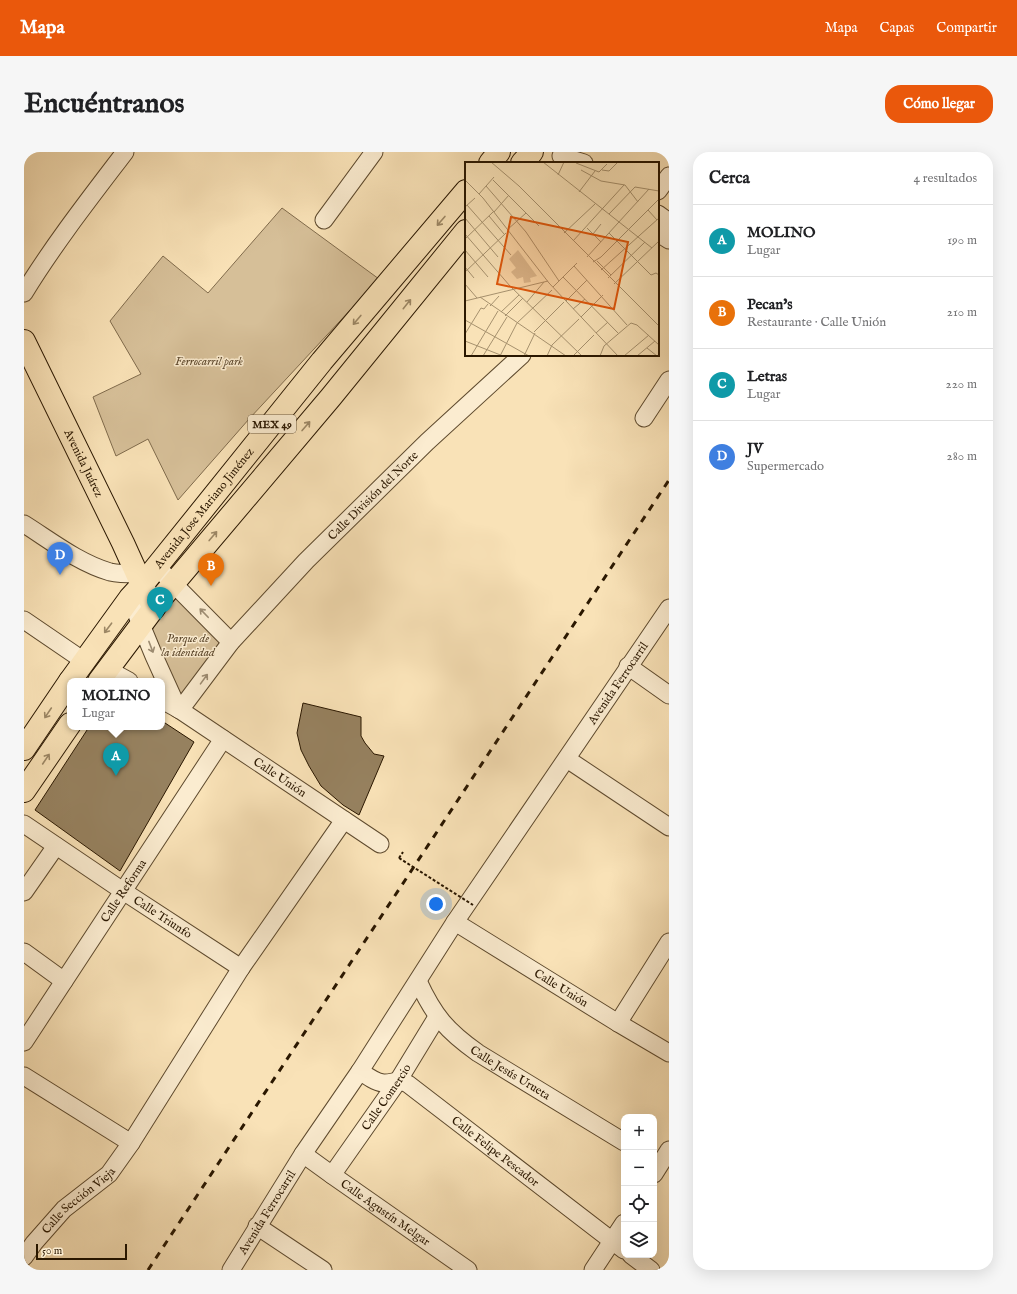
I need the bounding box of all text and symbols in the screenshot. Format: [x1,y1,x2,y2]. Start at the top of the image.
text: Mapa [20,16,65,40]
text: Mapa [825,19,858,37]
text: Capas [880,19,914,37]
text: Compartir [936,19,997,37]
button: Cómo llegar [885,85,993,123]
text: Encuéntranos [24,87,184,122]
inset map [465,162,659,356]
text: Cerca [709,168,750,189]
text: 4 resultados [914,170,977,187]
one-way arrow [436,215,445,226]
text: MOLINO [747,223,816,242]
text: A [718,232,726,249]
text: 190 m [947,232,977,249]
text: Lugar [747,242,780,259]
text: Pecan's [747,295,793,314]
one-way arrow [402,299,411,309]
text: B [718,304,726,321]
text: 210 m [947,304,977,321]
text: Restaurante · Calle Unión [747,314,886,331]
one-way arrow [352,315,361,325]
park label: Ferrocarril park [175,354,243,369]
text: Letras [747,367,787,386]
text: C [717,376,727,393]
text: 220 m [946,376,977,393]
text: Lugar [747,386,780,403]
road number: MEX 49 [248,415,296,433]
one-way arrow [302,420,311,431]
street label: Avenida Juárez [60,426,107,500]
text: JV [747,439,763,458]
street label: Avenida Jose Mariano Jiménez [151,444,258,573]
street label: Calle División del Norte [325,448,422,543]
text: D [717,448,727,465]
text: 280 m [947,448,977,465]
text: Supermercado [747,458,824,475]
one-way arrow [209,530,218,541]
pin: D [47,542,73,575]
pin: B [198,553,224,586]
pin: C [147,587,173,620]
one-way arrow [199,608,209,618]
one-way arrow [104,622,112,633]
park label: Parque de la identidad [161,631,216,660]
street label: Avenida Ferrocarril [584,639,652,728]
one-way arrow [147,641,155,653]
one-way arrow [199,674,208,685]
popup [67,678,165,730]
text: MOLINO [82,686,150,705]
text: Lugar [82,705,115,722]
one-way arrow [44,708,52,719]
pin: A [103,743,129,776]
one-way arrow [42,754,50,765]
street label: Calle Unión [250,754,310,801]
street label: Calle Reforma [98,856,150,925]
street label: Calle Triunfo [130,893,195,942]
your location [426,894,446,914]
street label: Calle Unión [531,966,591,1011]
street label: Calle Jesús Urueta [467,1043,554,1104]
street label: Calle Comercio [359,1061,415,1134]
street label: Calle Felipe Pescador [448,1113,542,1190]
map controls [621,1114,657,1258]
button: + [621,1114,657,1150]
button: − [621,1150,657,1186]
street label: Calle Sección Vieja [39,1164,120,1237]
street label: Avenida Ferrocarril [235,1167,299,1258]
street label: Calle Agustín Melgar [337,1176,433,1250]
button: locate [621,1186,657,1222]
button: layers [621,1222,657,1258]
scale bar [36,1242,127,1261]
text: 50 m [42,1244,62,1258]

